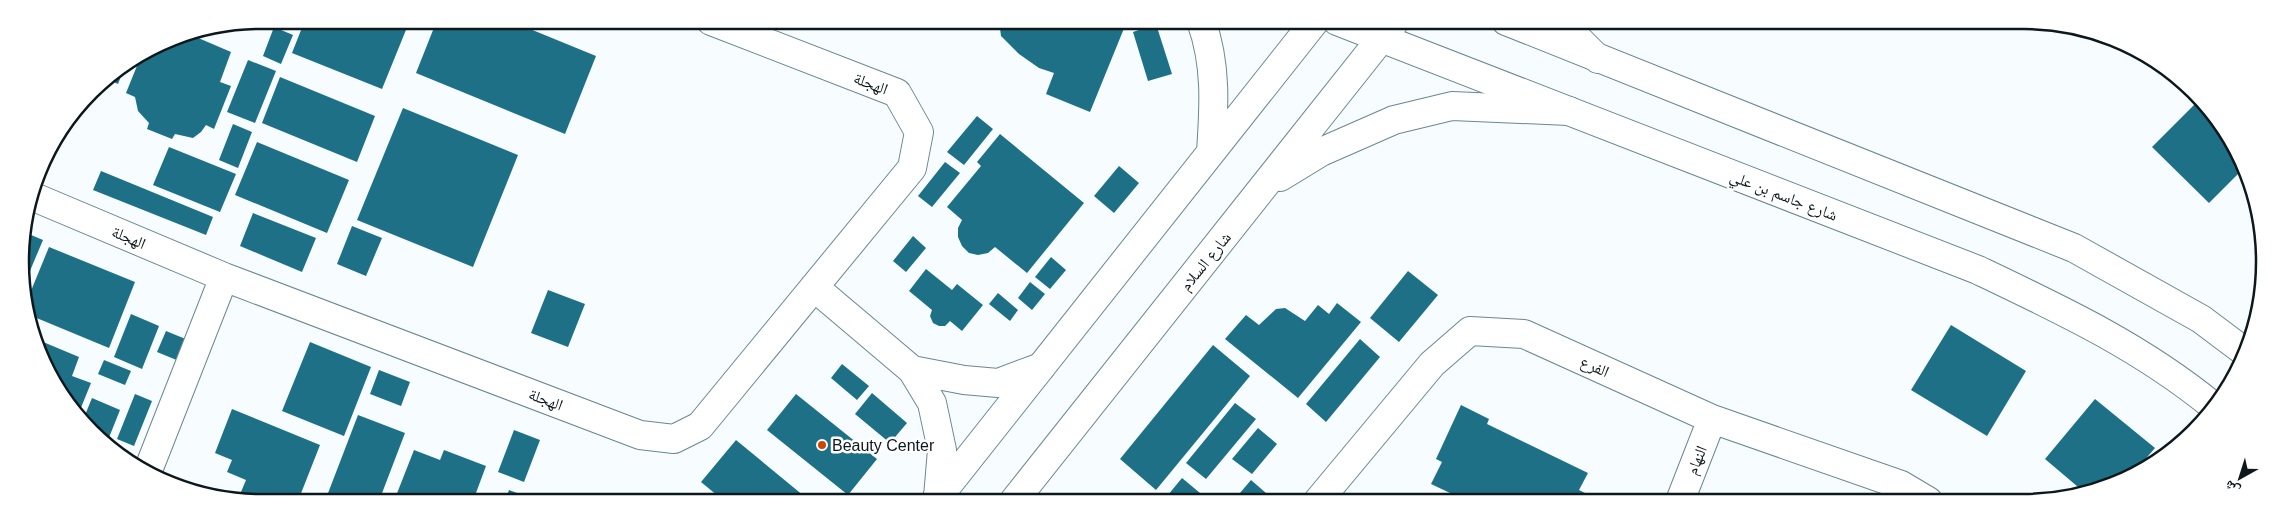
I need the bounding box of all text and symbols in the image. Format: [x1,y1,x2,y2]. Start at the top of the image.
street label: الهجلة [851,69,890,99]
street label: شارع جاسم بن علي [1726,167,1840,228]
street label: الهجلة [109,223,148,253]
street label: شارع السلام [1177,229,1236,295]
street label: الفرع [1577,353,1612,382]
street label: الهجلة [526,385,565,415]
place label: Beauty Center [832,437,935,454]
marker: Beauty Center [816,439,828,451]
street label: النهام [1683,443,1712,478]
north arrow [2215,453,2265,503]
text: ش [2221,476,2243,499]

